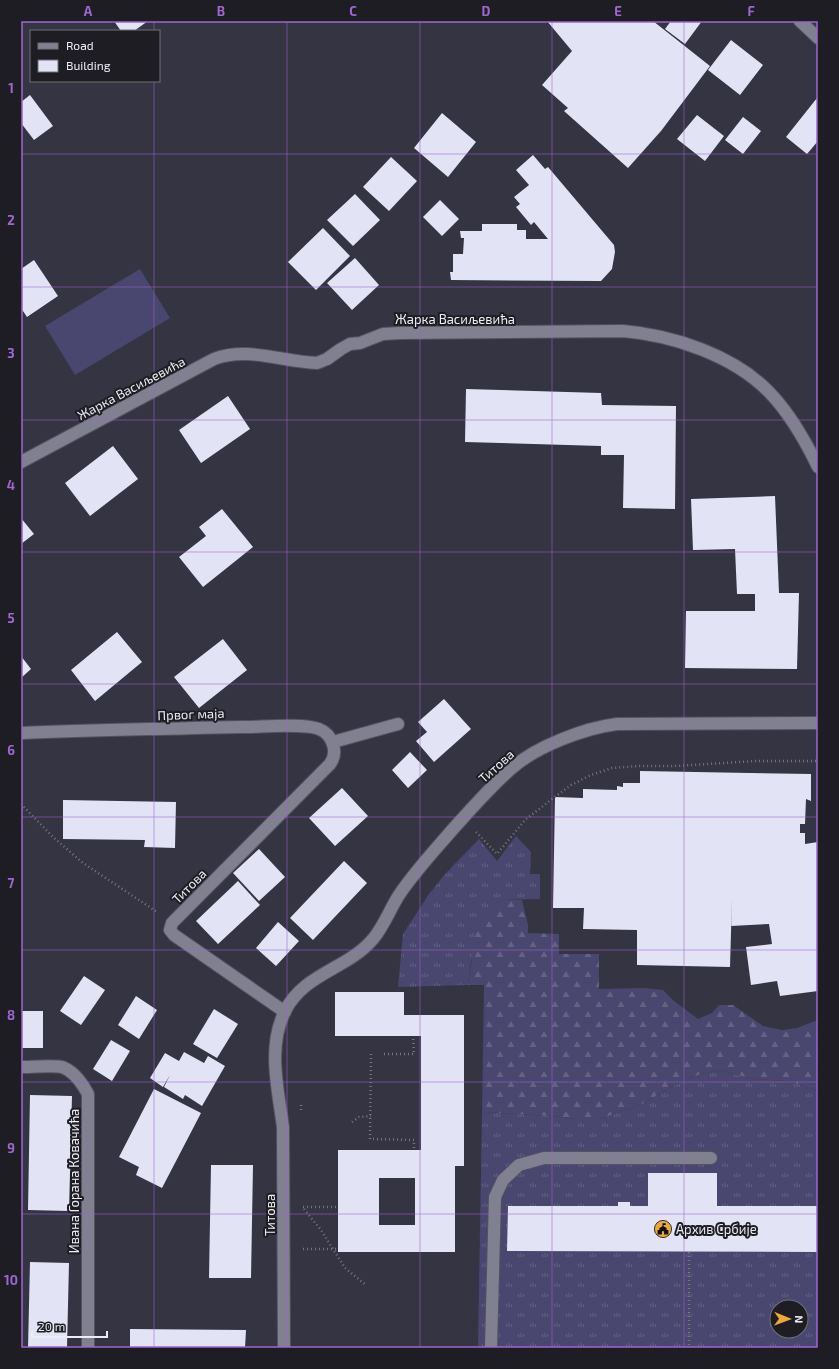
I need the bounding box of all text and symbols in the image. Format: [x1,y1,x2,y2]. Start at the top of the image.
text: A [84,3,93,19]
text: B [217,3,225,19]
text: C [349,3,357,19]
text: D [482,3,491,19]
text: E [614,3,622,19]
text: F [747,3,755,19]
legend [30,30,160,82]
text: Road [66,38,94,52]
text: Building [66,58,111,72]
text: 1 [8,80,14,96]
text: 2 [7,212,15,228]
street label: Жарка Васиљевића [395,311,515,327]
text: 3 [7,345,15,361]
street label: Жарка Васиљевића [74,353,188,423]
text: 4 [7,477,15,493]
text: 5 [7,610,15,626]
street label: Првог маја [157,705,225,723]
text: 6 [7,742,15,758]
street label: Титова [475,746,517,786]
street label: Титова [168,865,210,907]
text: 7 [8,875,15,891]
text: 8 [7,1007,15,1023]
street label: Ивана Горана Ковачића [66,1109,82,1253]
text: 9 [7,1140,15,1156]
street label: Титова [262,1194,278,1236]
public building icon: Архив Србије [653,1219,673,1239]
place label: Архив Србије [676,1221,757,1237]
text: 10 [4,1272,18,1288]
north arrow [769,1299,809,1339]
scale bar [32,1313,107,1339]
text: N [793,1315,806,1323]
text: 20 m [38,1319,65,1333]

